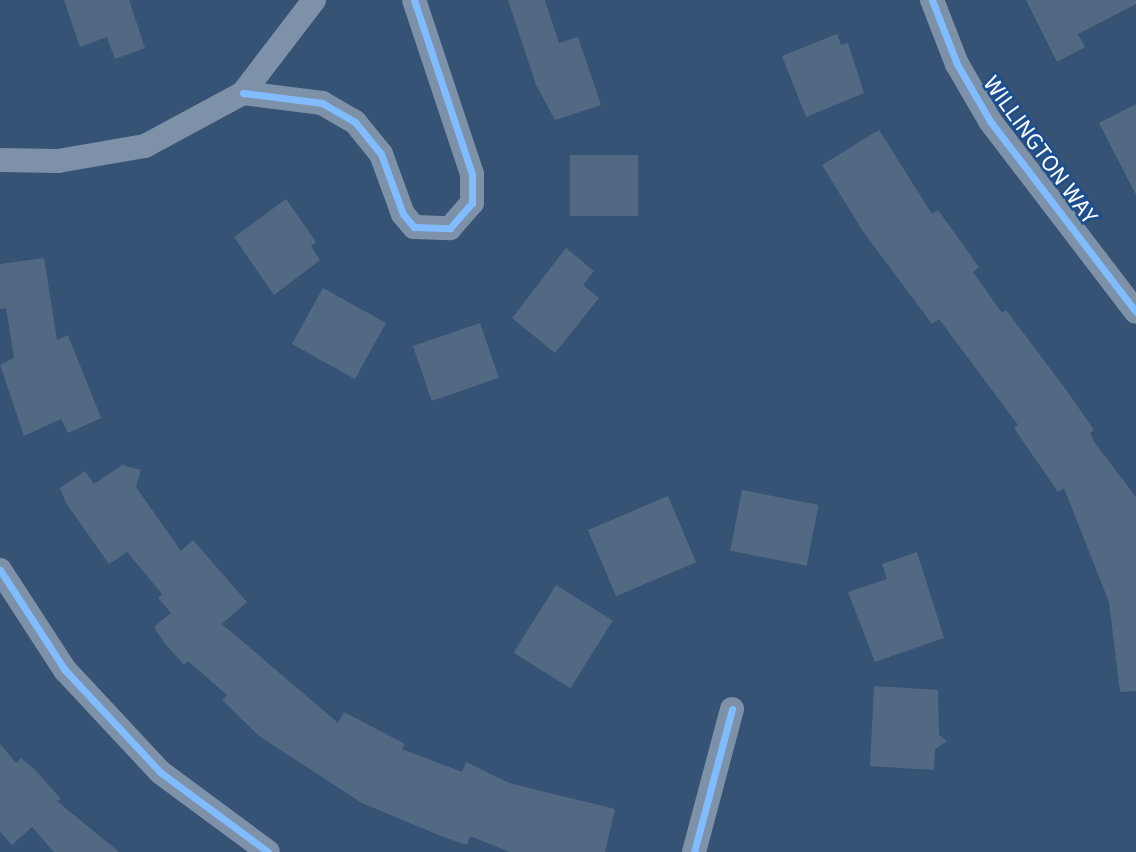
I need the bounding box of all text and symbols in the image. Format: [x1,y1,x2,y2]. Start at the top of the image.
street label: WILLINGTON WAY [977,70,1103,230]

